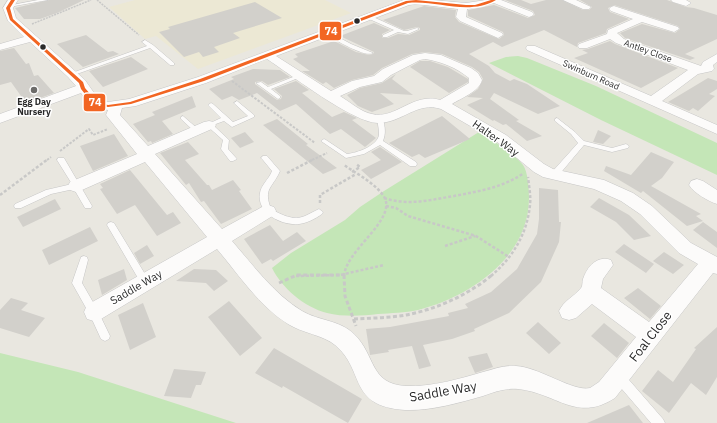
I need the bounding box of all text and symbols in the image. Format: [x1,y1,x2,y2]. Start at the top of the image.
unlabelled marker [352,16,362,26]
line badge: 74 [319,21,342,41]
text: 74 [324,24,338,38]
street label: Antley Close [623,37,674,64]
unlabelled marker [38,42,48,52]
street label: Swinburn Road [561,57,621,92]
marker: Egg Day Nursery [29,85,39,95]
line badge: 74 [83,93,106,112]
text: 74 [88,95,102,109]
place label: Egg Day Nursery [17,96,51,117]
street label: Halter Way [470,117,523,160]
street label: Saddle Way [108,266,165,307]
street label: Foal Close [625,307,676,365]
street label: Saddle Way [408,377,479,406]

